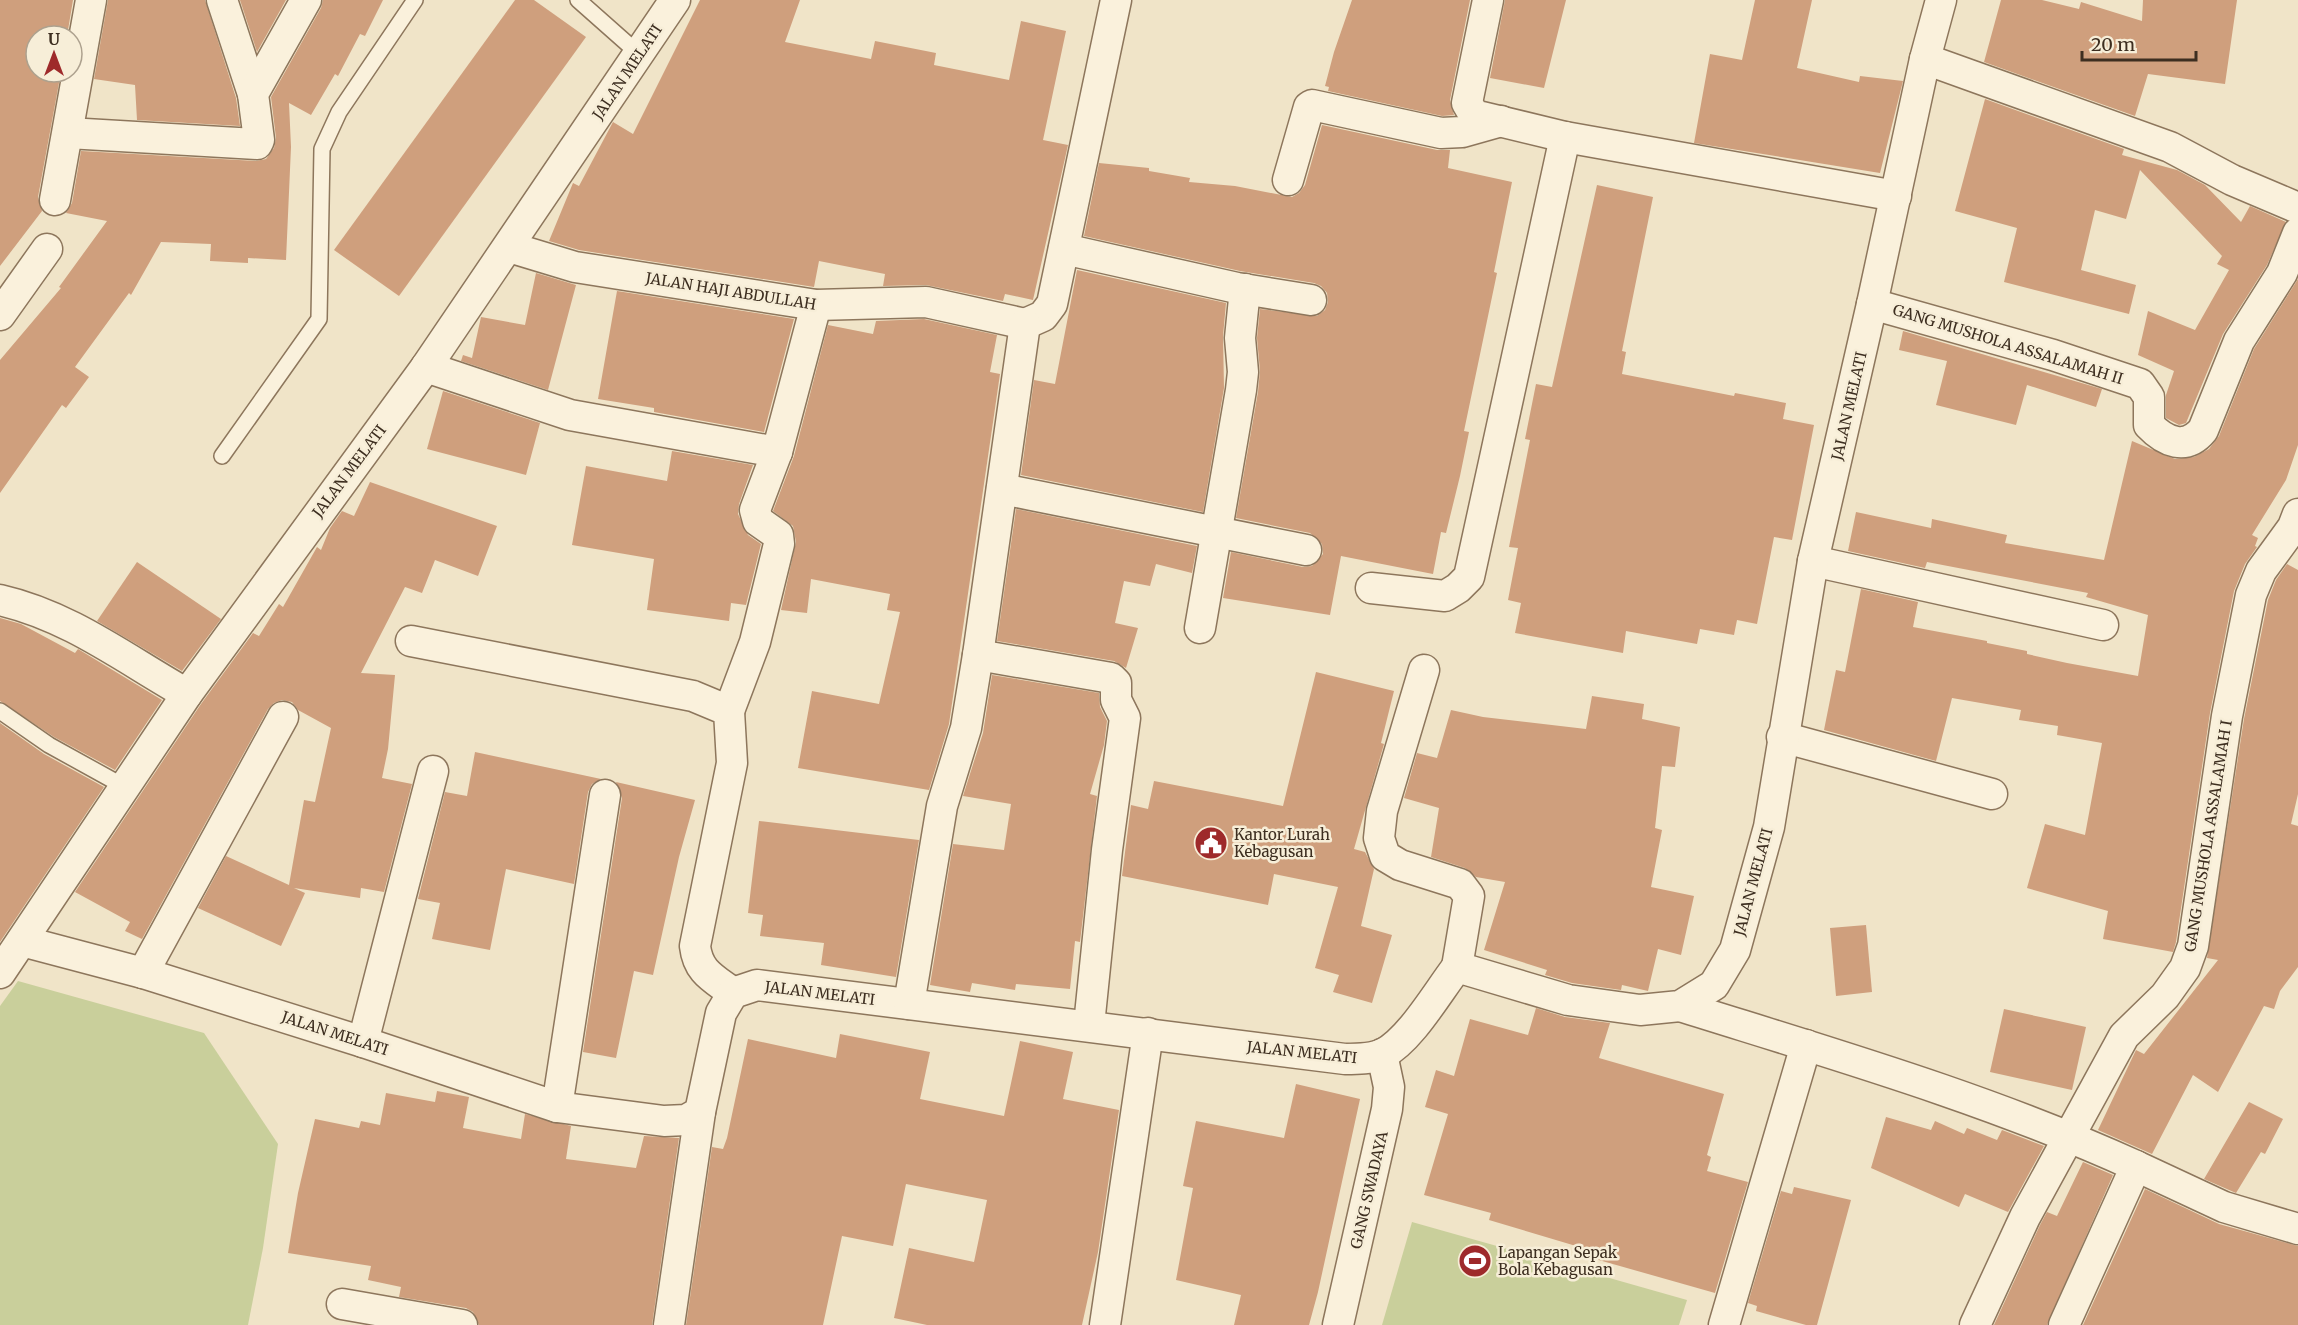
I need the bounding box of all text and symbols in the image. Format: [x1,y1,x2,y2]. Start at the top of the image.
street label: JALAN MELATI [588,21,666,124]
north arrow [24,24,84,84]
scale bar [2082,24,2196,62]
text: U [48,29,60,49]
text: 20 m [2091,33,2135,56]
street label: JALAN HAJI ABDULLAH [643,268,818,314]
street label: GANG MUSHOLA ASSALAMAH II [1890,300,2126,388]
street label: JALAN MELATI [1827,350,1871,463]
street label: JALAN MELATI [307,421,390,522]
street label: GANG MUSHOLA ASSALAMAH I [2180,719,2236,953]
public building icon: Kantor Lurah Kebagusan [1193,825,1229,861]
place label: Kantor Lurah Kebagusan [1234,825,1330,861]
street label: JALAN MELATI [1729,826,1777,939]
street label: JALAN MELATI [763,977,876,1009]
street label: JALAN MELATI [278,1007,391,1059]
street label: JALAN MELATI [1245,1037,1358,1067]
street label: GANG SWADAYA [1346,1129,1392,1251]
sports icon: Lapangan Sepak Bola Kebagusan [1457,1243,1493,1279]
place label: Lapangan Sepak Bola Kebagusan [1498,1243,1618,1279]

